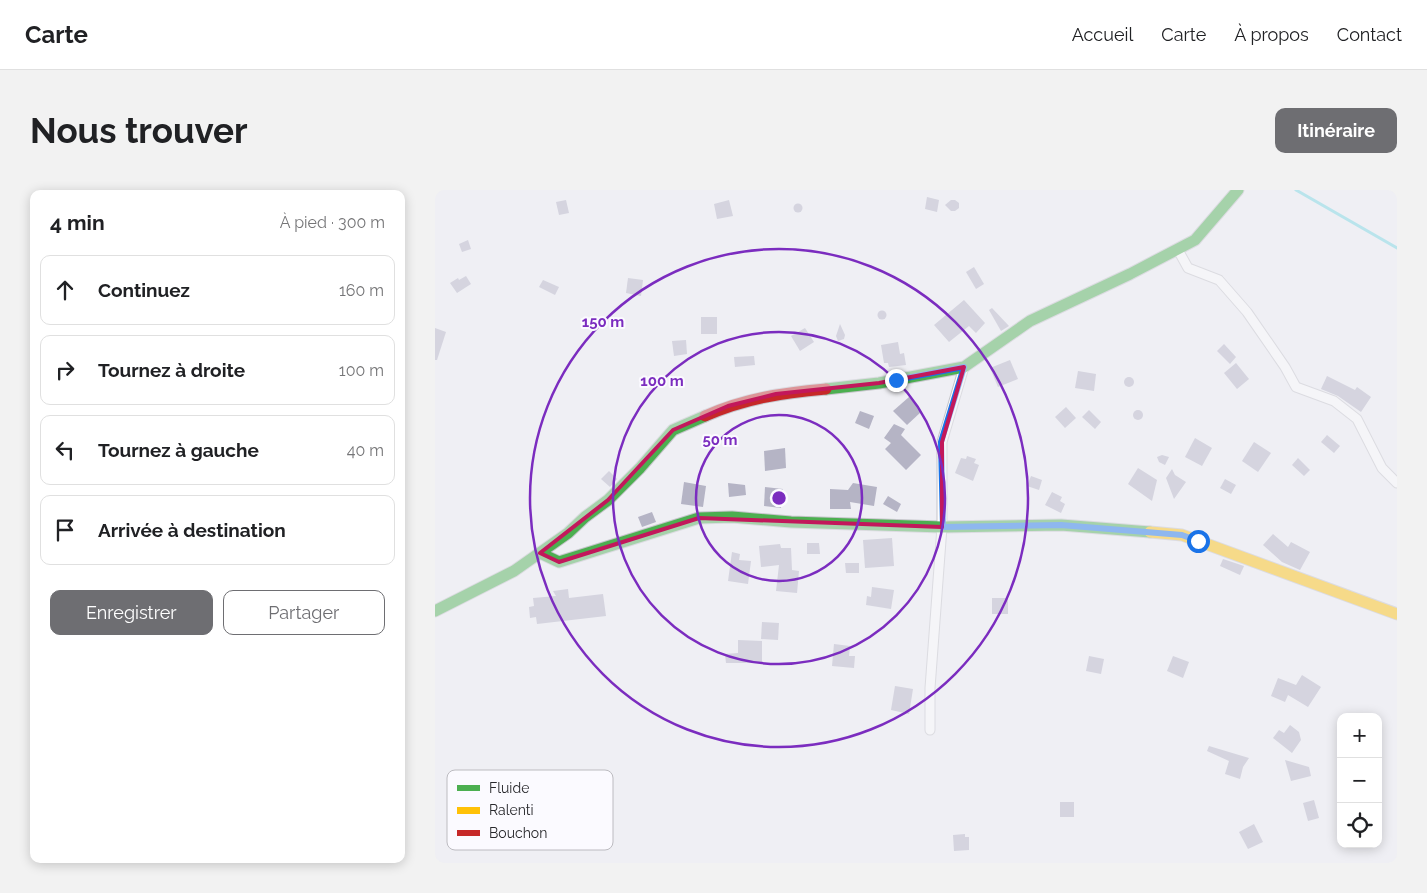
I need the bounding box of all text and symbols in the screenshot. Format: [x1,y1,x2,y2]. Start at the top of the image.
text: Carte [25,20,88,49]
text: Accueil [1072,24,1133,45]
text: Carte [1161,24,1206,45]
text: À propos [1234,24,1309,45]
text: Contact [1337,24,1402,45]
button: Itinéraire [1275,108,1397,153]
text: Nous trouver [30,110,248,151]
text: 4 min [50,210,105,235]
text: À pied · 300 m [280,213,385,232]
icon: ahead [51,276,79,304]
text: Continuez [98,279,190,301]
text: 160 m [339,281,384,300]
text: 150 m [582,313,624,331]
icon: right [51,356,79,384]
text: Tournez à droite [98,359,245,381]
text: 100 m [339,361,384,380]
route end [885,369,908,392]
text: 100 m [640,372,684,390]
text: 50 m [702,431,738,449]
icon: left [51,436,79,464]
text: Tournez à gauche [98,439,259,461]
text: 40 m [347,441,384,460]
centre of rings [770,489,788,507]
icon: arrive [51,516,79,544]
text: Arrivée à destination [98,519,286,541]
route start [1187,530,1210,553]
button: Enregistrer [50,590,213,635]
button: Partager [223,590,385,635]
map controls [1337,713,1382,848]
button: + [1337,713,1382,758]
button: − [1337,758,1382,803]
legend [447,770,613,850]
text: Fluide [489,780,529,796]
text: Ralenti [489,802,534,818]
button: locate [1337,803,1382,848]
text: Bouchon [489,825,547,841]

